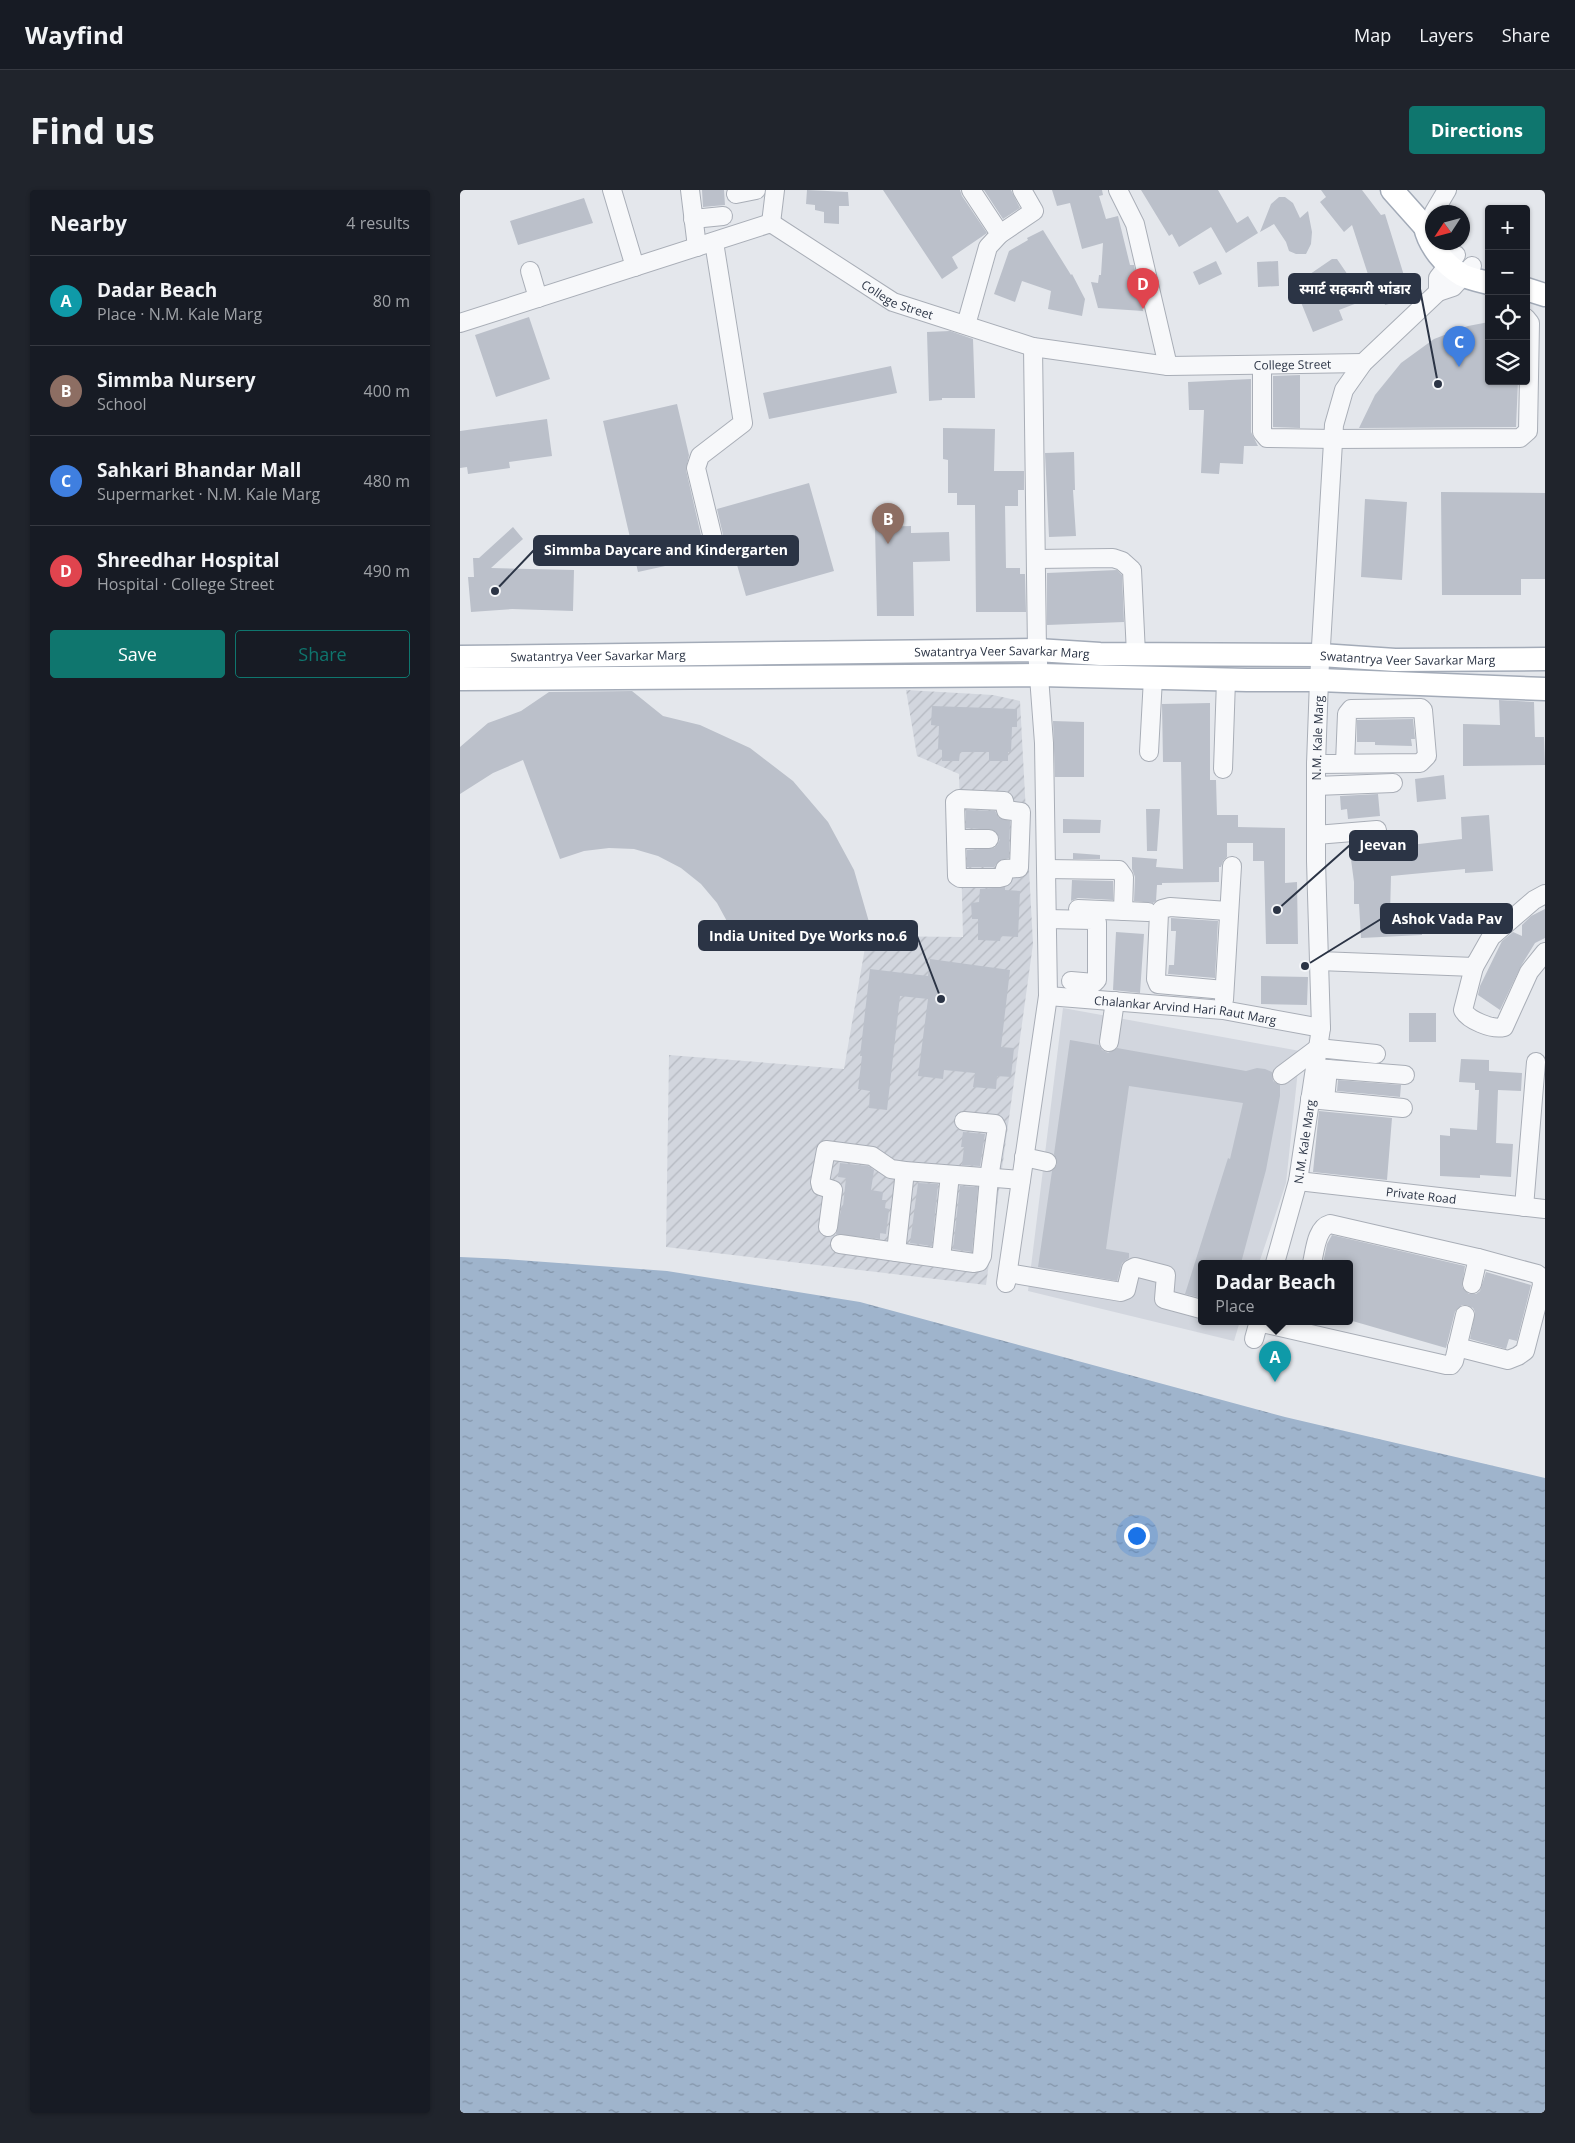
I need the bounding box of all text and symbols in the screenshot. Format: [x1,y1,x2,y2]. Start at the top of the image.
text: Wayfind [25,18,124,51]
text: Map [1354,23,1391,47]
text: Layers [1419,23,1474,47]
text: Share [1502,23,1550,47]
button: Directions [1409,106,1545,154]
text: Find us [30,107,155,154]
north arrow [1425,205,1470,250]
map controls [1485,205,1530,385]
button: + [1485,205,1530,250]
text: Nearby [50,209,127,237]
text: 4 results [346,212,410,234]
button: − [1485,250,1530,295]
pin: D [1127,268,1159,309]
callout: स्मार्ट सहकारी भांडार [1289,274,1420,303]
street label: College Street [858,275,935,323]
text: Dadar Beach [97,277,217,303]
text: स्मार्ट सहकारी भांडार [1299,279,1412,298]
text: A [60,290,72,312]
text: 80 m [373,290,410,312]
button: locate [1485,295,1530,340]
text: Place · N.M. Kale Marg [97,303,262,325]
pin: C [1443,326,1475,367]
button: layers [1485,340,1530,385]
street label: College Street [1254,355,1331,373]
text: Simmba Nursery [97,367,256,393]
text: B [61,380,71,402]
text: 400 m [364,380,410,402]
text: School [97,393,147,415]
text: Sahkari Bhandar Mall [97,457,301,483]
text: C [61,470,71,492]
text: 480 m [364,470,410,492]
text: Supermarket · N.M. Kale Marg [97,483,320,505]
pin: B [872,503,904,544]
callout: Simmba Daycare and Kindergarten [534,536,798,565]
text: Simmba Daycare and Kindergarten [544,540,788,559]
text: Shreedhar Hospital [97,547,280,573]
text: D [60,560,72,582]
text: 490 m [364,560,410,582]
text: Hospital · College Street [97,573,274,595]
button: Save [50,630,225,678]
button: Share [235,630,410,678]
street label: Swatantrya Veer Savarkar Marg [914,641,1091,662]
street label: Swatantrya Veer Savarkar Marg [510,646,686,665]
street label: Swatantrya Veer Savarkar Marg [1320,646,1496,669]
street label: N.M. Kale Marg [1307,695,1327,781]
callout: Jeevan [1350,831,1417,860]
text: Jeevan [1358,835,1406,854]
callout: Ashok Vada Pav [1381,904,1512,933]
text: Ashok Vada Pav [1392,909,1502,928]
callout: India United Dye Works no.6 [699,921,917,950]
text: India United Dye Works no.6 [709,926,907,945]
street label: Chalankar Arvind Hari Raut Marg [1093,991,1278,1028]
street label: N.M. Kale Marg [1289,1098,1319,1185]
street label: Private Road [1385,1183,1457,1207]
popup [1198,1260,1353,1325]
text: Dadar Beach [1215,1269,1336,1295]
text: Place [1215,1295,1255,1317]
pin: A [1259,1341,1291,1382]
your location [1124,1523,1150,1549]

